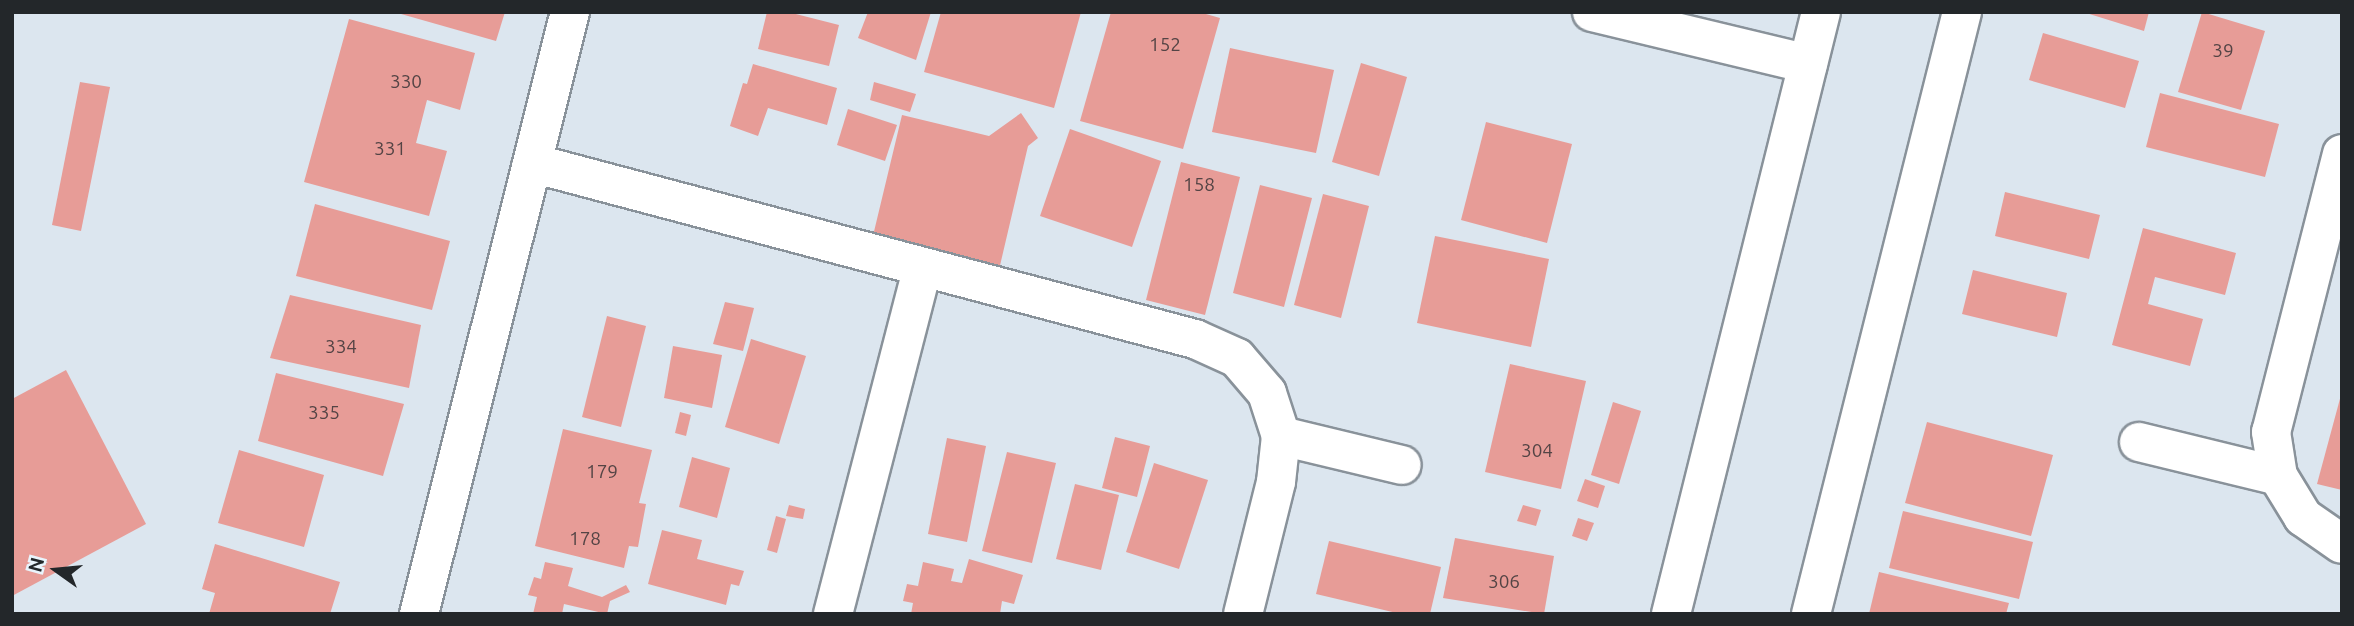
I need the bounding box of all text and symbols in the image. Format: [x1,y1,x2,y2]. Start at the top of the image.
house number: 152 [1149,34,1181,56]
house number: 39 [2212,40,2234,62]
house number: 330 [390,71,422,93]
house number: 331 [374,138,406,160]
house number: 158 [1183,174,1215,196]
house number: 334 [325,336,357,358]
house number: 335 [308,402,340,424]
house number: 304 [1521,440,1553,462]
house number: 179 [586,461,618,483]
house number: 178 [569,528,601,550]
north arrow [21,535,91,605]
text: N [23,555,48,574]
house number: 306 [1488,571,1520,593]

